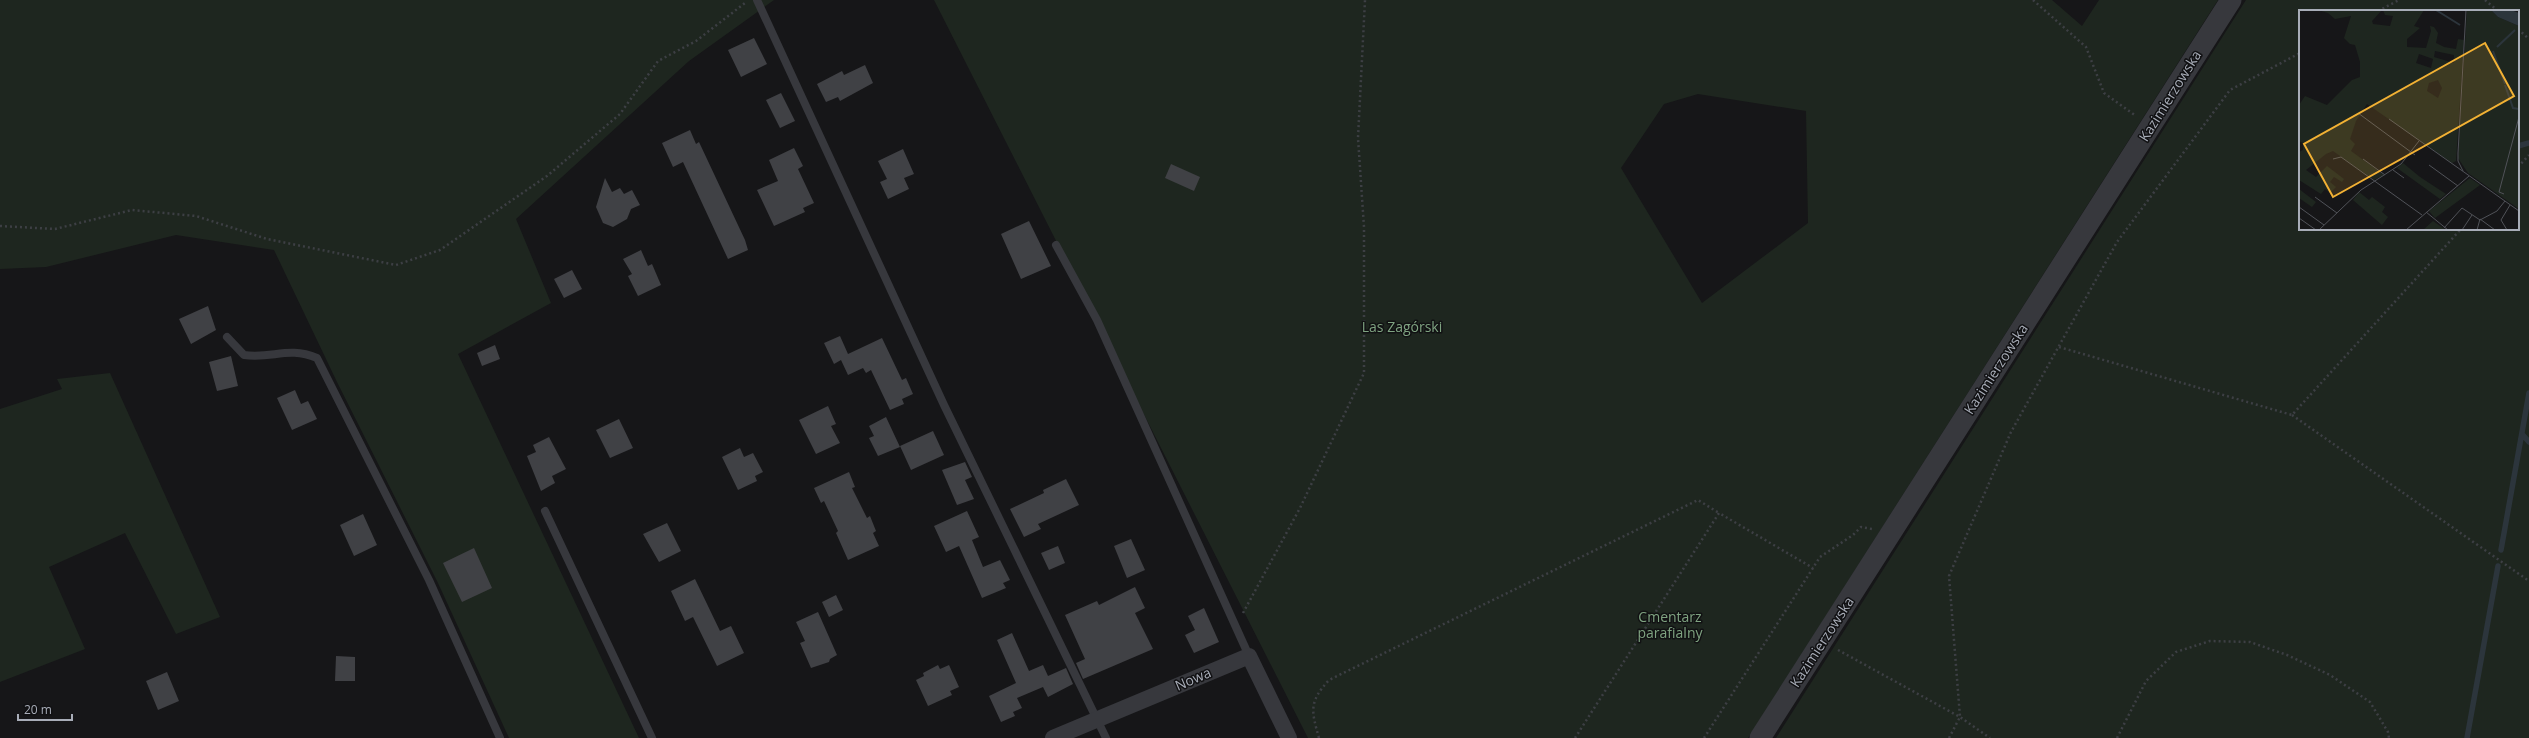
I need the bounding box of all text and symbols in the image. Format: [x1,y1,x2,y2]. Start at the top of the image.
inset map [2299,10,2519,230]
street label: Kazimierzowska [2134,47,2205,145]
park label: Las Zagórski [1362,317,1442,336]
street label: Kazimierzowska [1959,320,2032,418]
street label: Kazimierzowska [1785,593,1858,691]
park label: Cmentarz parafialny [1637,607,1703,642]
street label: Nowa [1172,662,1214,695]
scale bar [18,696,72,722]
text: 20 m [24,701,52,718]

